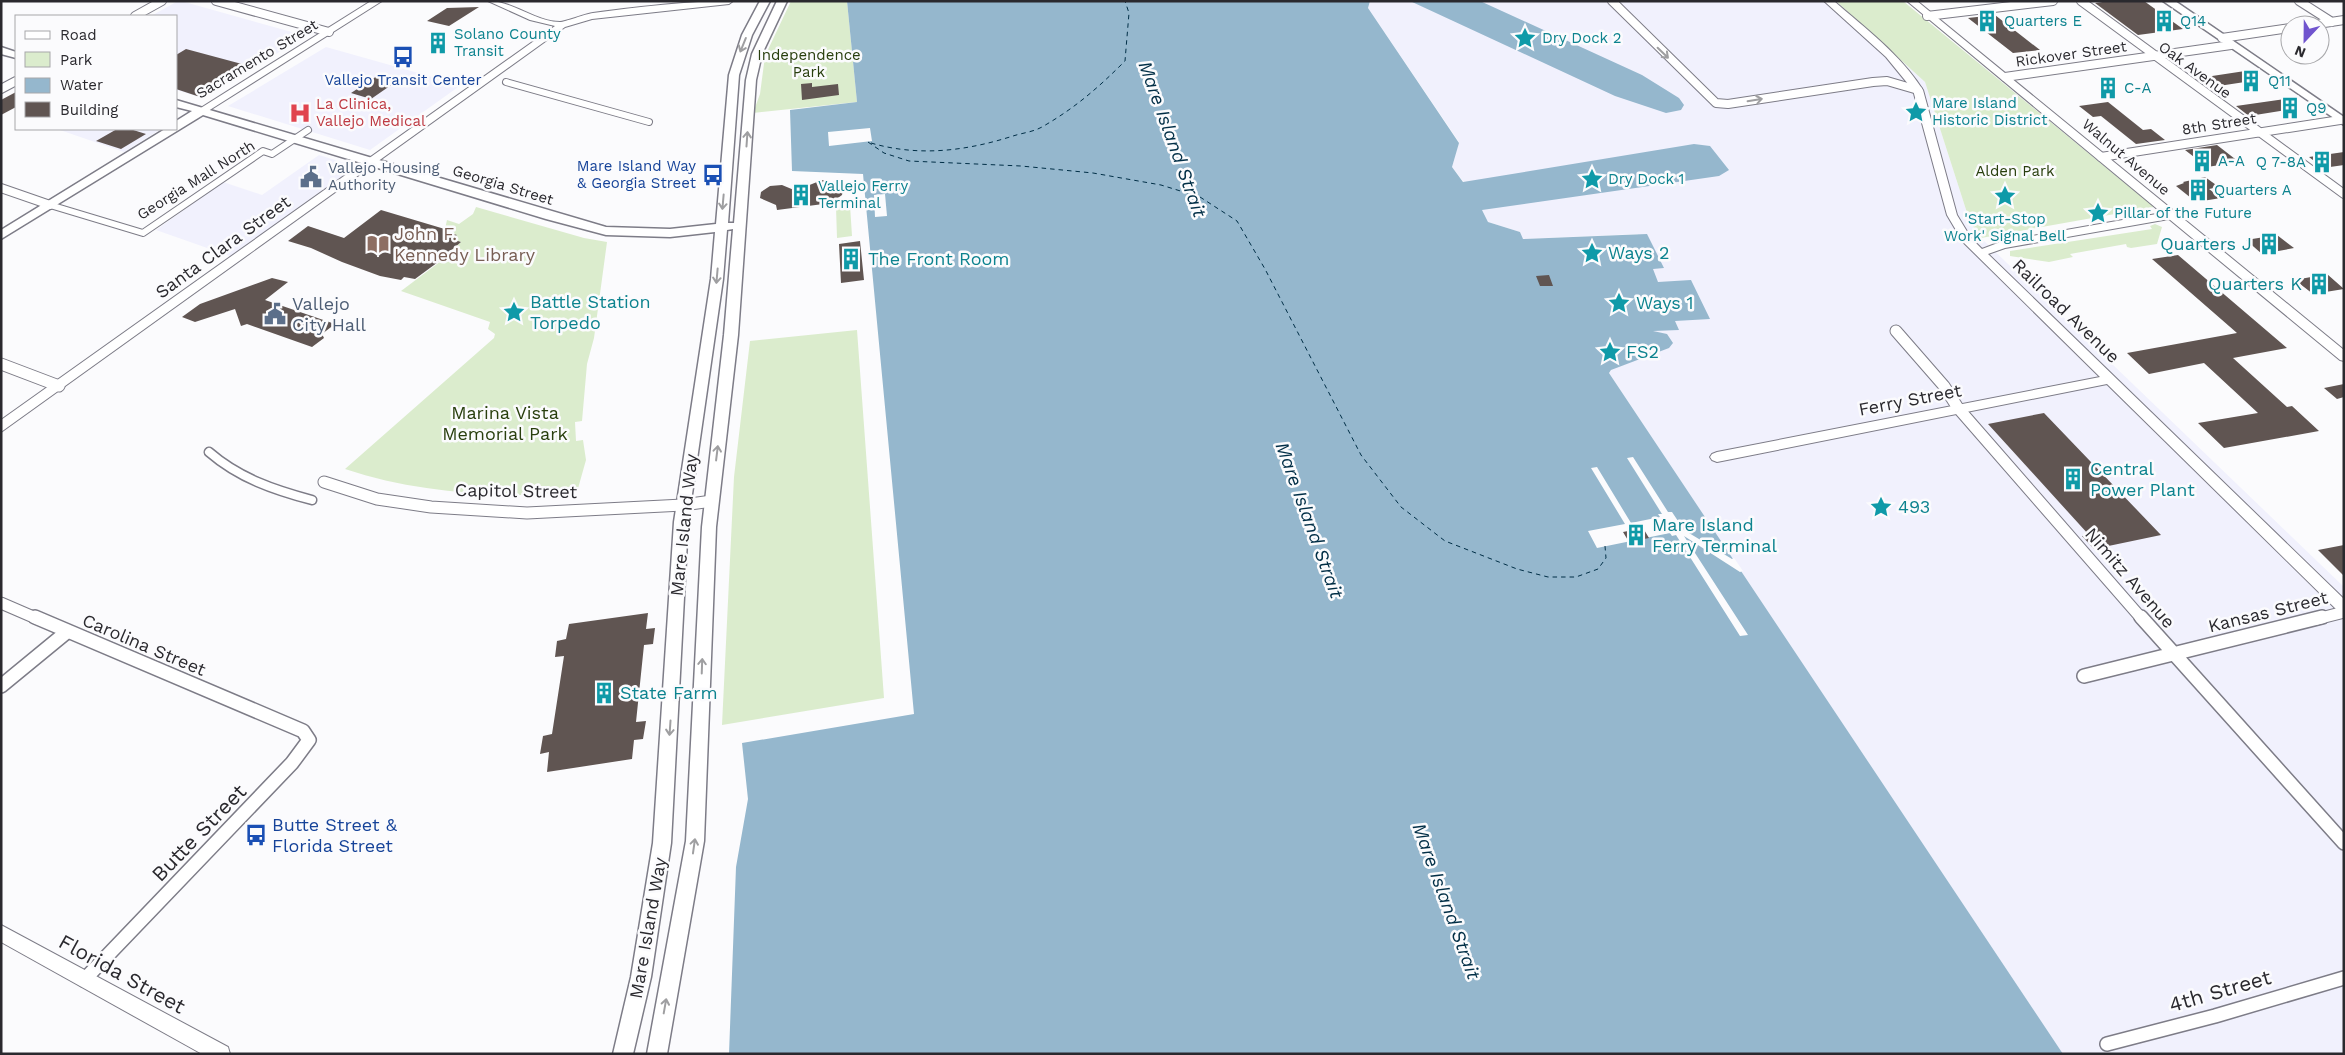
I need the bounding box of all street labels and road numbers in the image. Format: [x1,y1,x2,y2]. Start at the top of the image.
street label: Sacramento Street [193,15,322,102]
street label: Rickover Street [2014,37,2128,71]
street label: Oak Avenue [2155,38,2235,102]
street label: 8th Street [2181,109,2258,139]
street label: Walnut Avenue [2078,115,2174,199]
street label: Georgia Mall North [134,136,258,224]
street label: Georgia Street [450,161,556,209]
street label: Santa Clara Street [151,190,294,302]
street label: Railroad Avenue [2008,254,2124,367]
street label: Ferry Street [1857,379,1964,420]
street label: Mare Island Way [666,452,701,597]
street label: Capitol Street [455,479,578,502]
street label: Nimitz Avenue [2081,523,2180,632]
street label: Kansas Street [2206,586,2330,637]
street label: Carolina Street [79,609,209,680]
street label: Butte Street [146,779,251,886]
street label: Mare Island Way [625,855,670,1000]
street label: Florida Street [55,928,190,1019]
street label: 4th Street [2166,964,2274,1017]

